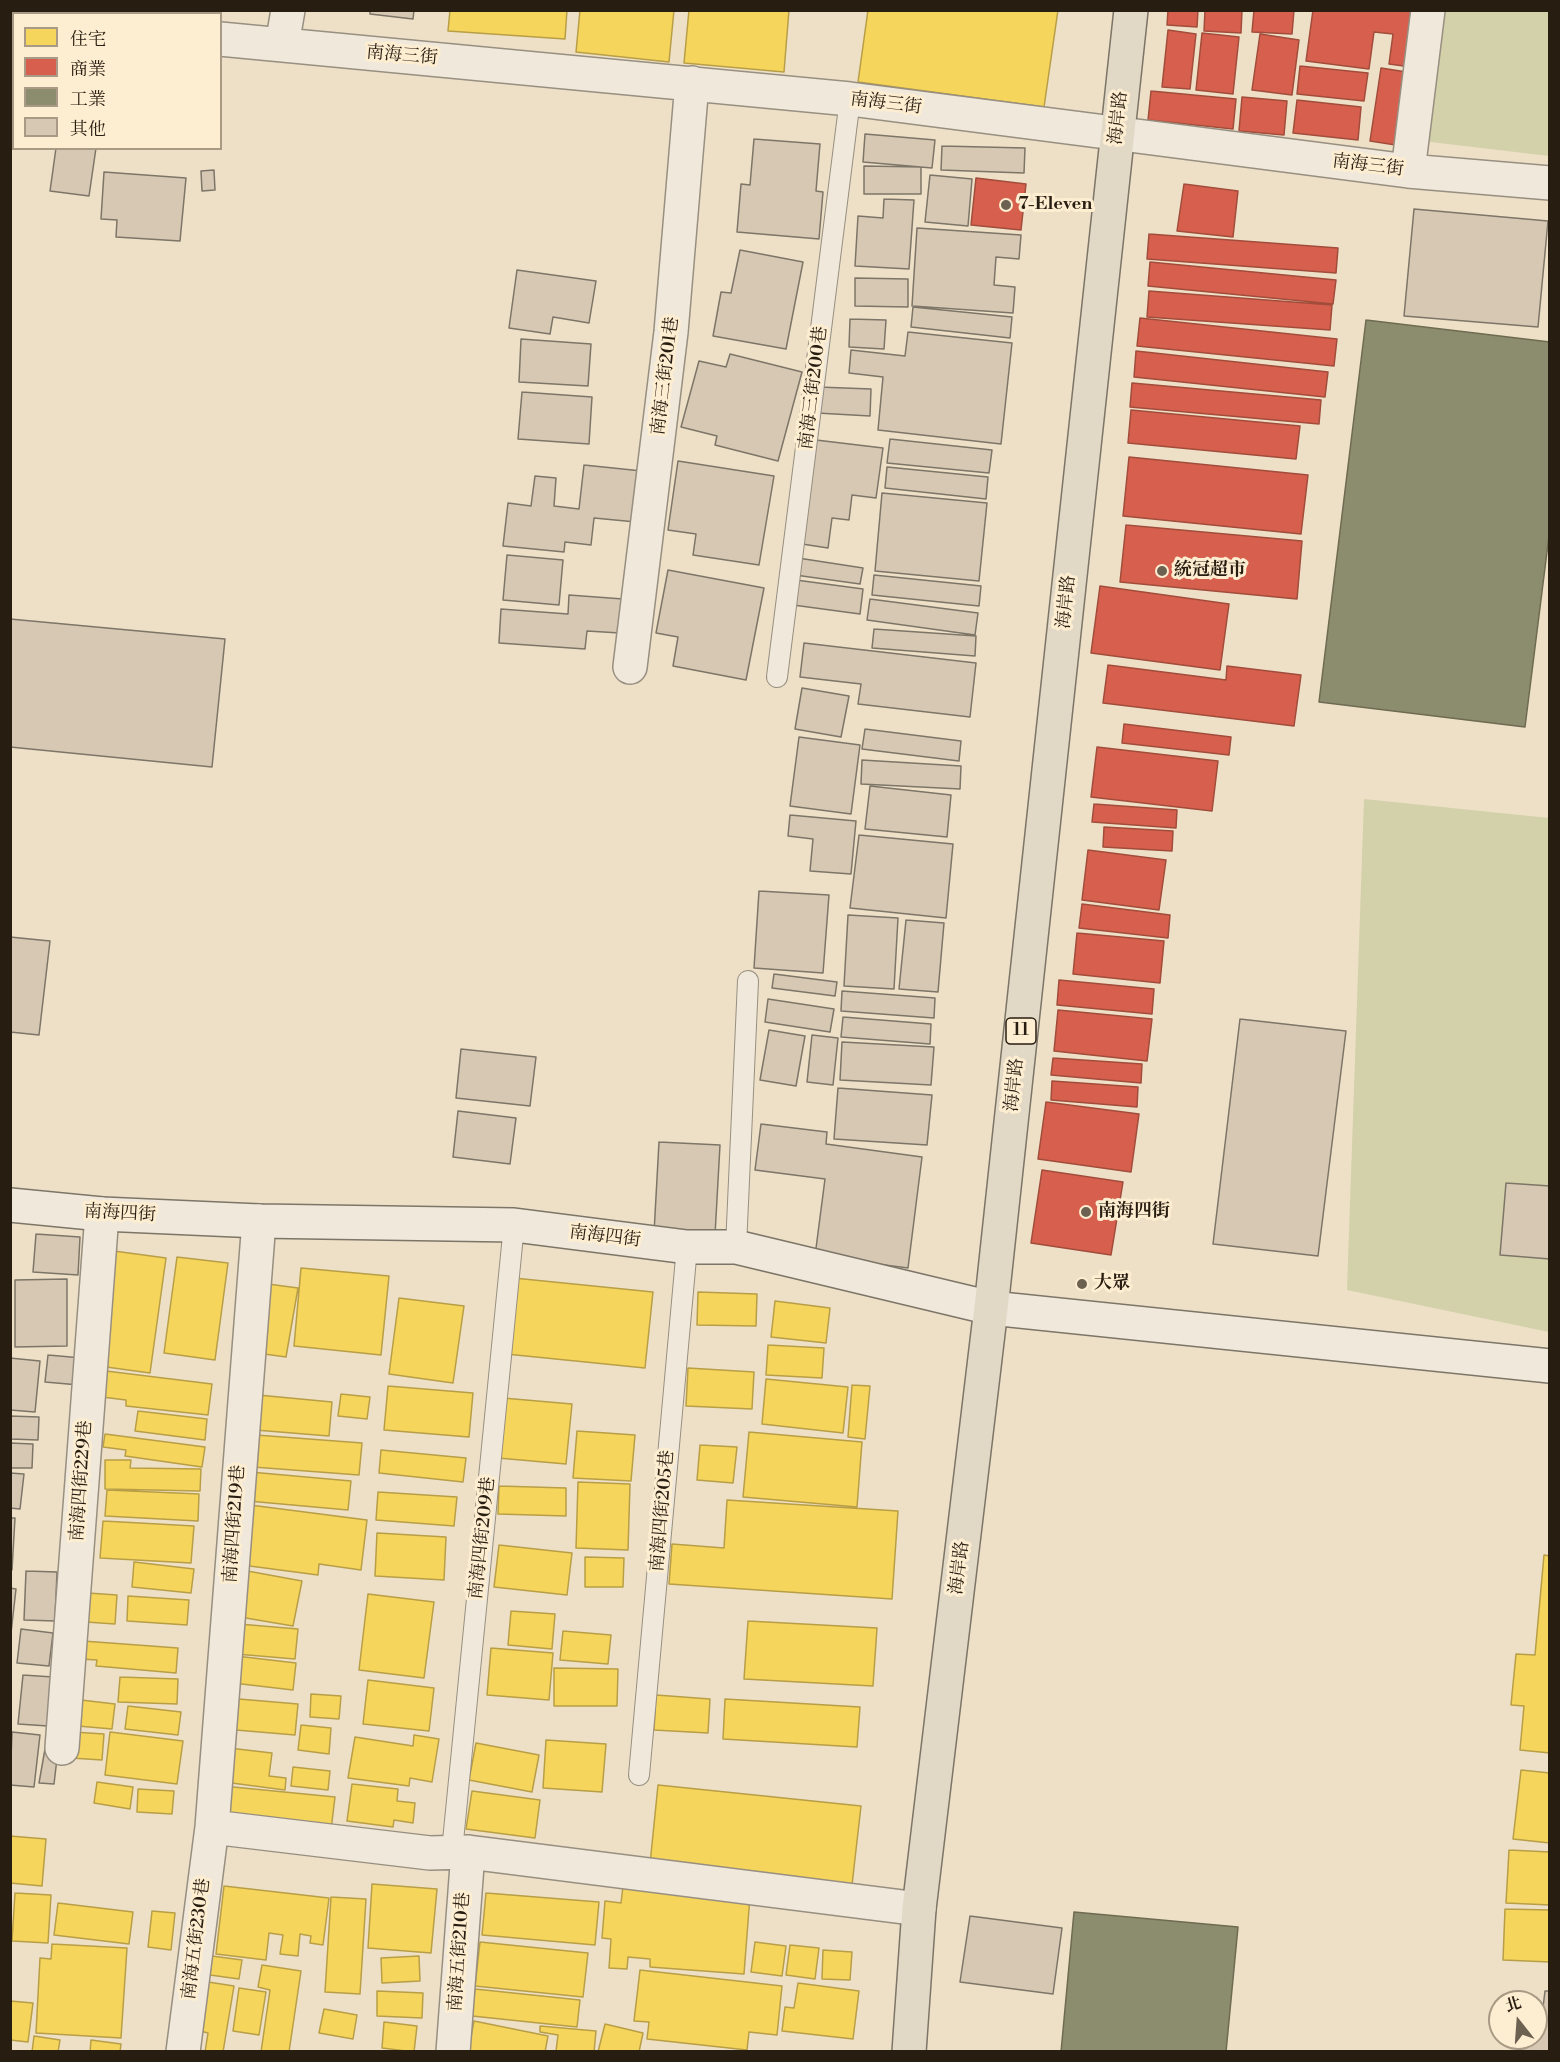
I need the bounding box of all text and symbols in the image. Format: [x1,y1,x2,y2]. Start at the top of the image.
legend [12,12,222,150]
text: 住宅 [70,28,106,51]
street label: 南海三街 [365,42,439,70]
text: 商業 [70,58,106,81]
text: 工業 [70,88,106,111]
street label: 南海三街 [849,89,923,119]
street label: 海岸路 [1105,90,1133,146]
text: 其他 [70,118,106,141]
street label: 南海三街 [1331,151,1405,181]
place label: 7-Eleven [1018,194,1092,216]
marker: 7-Eleven [999,198,1013,212]
street label: 南海三街201巷 [648,315,684,437]
street label: 南海三街200巷 [796,325,832,451]
place label: 統冠超市 [1174,560,1246,582]
marker: 統冠超市 [1155,564,1169,578]
street label: 海岸路 [1053,574,1081,630]
road number: 11 [1006,1018,1036,1044]
street label: 海岸路 [1001,1057,1029,1113]
street label: 南海四街 [83,1201,157,1227]
place label: 南海四街 [1098,1201,1170,1223]
marker: 南海四街 [1079,1205,1093,1219]
street label: 南海四街 [568,1222,642,1252]
place label: 大眾 [1094,1273,1130,1295]
marker: 大眾 [1075,1277,1089,1291]
street label: 南海四街229巷 [67,1420,97,1542]
street label: 南海四街205巷 [647,1449,679,1573]
street label: 南海四街219巷 [220,1464,250,1584]
street label: 南海四街209巷 [466,1476,500,1600]
street label: 海岸路 [946,1540,974,1596]
street label: 南海五街230巷 [179,1877,215,2001]
street label: 南海五街210巷 [445,1892,475,2012]
north arrow [1488,1990,1548,2050]
text: 北 [1503,1993,1524,2017]

